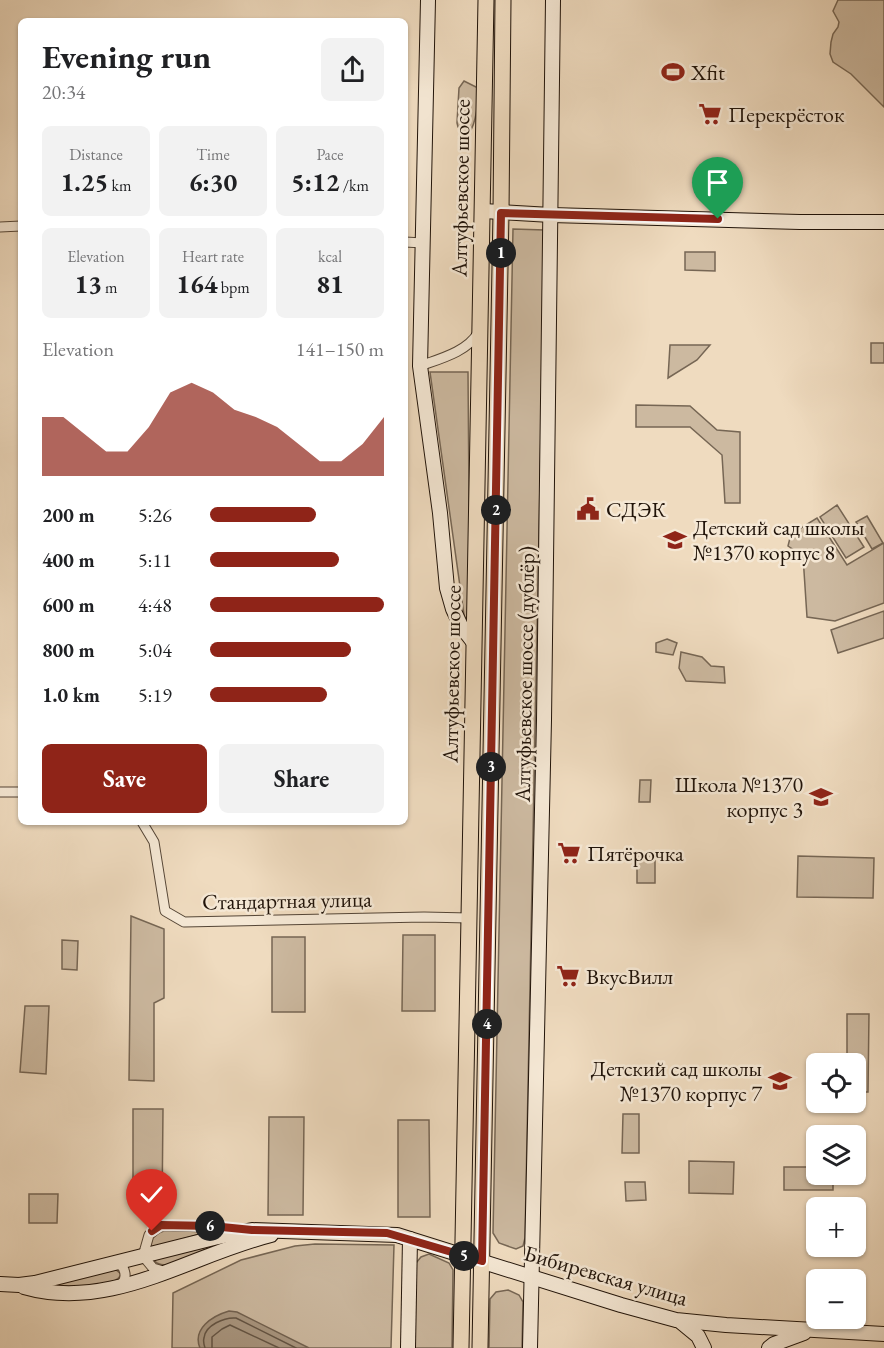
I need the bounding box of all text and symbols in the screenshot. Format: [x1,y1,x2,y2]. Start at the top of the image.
text: Evening run [42,35,211,78]
button: share [321,38,384,101]
place label: Xfit [690,58,725,87]
sports icon: Xfit [660,59,686,85]
text: 20:34 [42,79,85,105]
street label: Алтуфьевское шоссе [444,98,477,278]
place label: Перекрёсток [728,100,845,129]
supermarket icon: Перекрёсток [697,101,723,127]
text: Distance [69,144,123,165]
text: Time [196,144,230,165]
text: Pace [317,144,343,165]
pin [692,157,743,219]
text: 1.25 [61,165,108,199]
text: 6:30 [189,165,237,199]
text: 5:12 [291,165,340,199]
icon: arrive [701,166,734,199]
text: km [108,175,131,196]
text: /km [340,175,369,196]
pin: 1 [486,238,516,268]
text: 1 [497,242,505,263]
text: Elevation [67,246,125,267]
text: Heart rate [182,246,244,267]
text: kcal [318,246,342,267]
text: 13 [74,267,102,301]
text: 164 [176,267,218,301]
text: 81 [316,267,344,301]
text: m [102,277,118,298]
text: bpm [218,277,250,298]
text: Elevation [42,336,114,362]
text: 141–150 m [296,336,384,362]
pin: 2 [481,495,511,525]
place label: СДЭК [606,495,666,524]
public building icon: СДЭК [575,496,601,522]
text: 2 [492,499,500,520]
text: 200 m [42,502,95,528]
text: 5:26 [138,502,172,528]
place label: Детский сад школы №1370 корпус 8 [693,513,864,567]
school or university icon: Детский сад школы №1370 корпус 8 [662,527,688,553]
street label: Алтуфьевское шоссе (дублёр) [508,546,541,803]
text: 400 m [42,547,95,573]
text: 5:11 [138,547,172,573]
street label: Алтуфьевское шоссе [435,584,468,764]
text: 600 m [42,592,95,618]
text: 4:48 [138,592,172,618]
text: 800 m [42,637,95,663]
text: 5:04 [138,637,172,663]
text: 1.0 km [42,682,100,708]
text: 5:19 [138,682,172,708]
button: Save [42,744,207,813]
button: Share [219,744,384,813]
pin: 3 [476,752,506,782]
text: 3 [487,756,495,777]
place label: Школа №1370 корпус 3 [675,770,803,824]
school or university icon: Школа №1370 корпус 3 [808,784,834,810]
place label: Пятёрочка [587,839,684,868]
supermarket icon: Пятёрочка [556,840,582,866]
street label: Стандартная улица [202,885,372,916]
place label: ВкусВилл [586,962,674,991]
supermarket icon: ВкусВилл [555,963,581,989]
pin: 4 [472,1009,502,1039]
text: 4 [483,1013,491,1034]
map controls [806,1053,866,1329]
button: locate [806,1053,866,1113]
place label: Детский сад школы №1370 корпус 7 [591,1054,762,1108]
school or university icon: Детский сад школы №1370 корпус 7 [767,1068,793,1094]
button: layers [806,1125,866,1185]
pin [126,1169,177,1231]
icon: check [135,1178,168,1211]
button: + [806,1197,866,1257]
pin: 6 [195,1211,225,1241]
text: 6 [206,1215,214,1236]
street label: Бибиревская улица [521,1238,691,1313]
pin: 5 [449,1241,479,1271]
text: 5 [460,1245,468,1266]
button: − [806,1269,866,1329]

